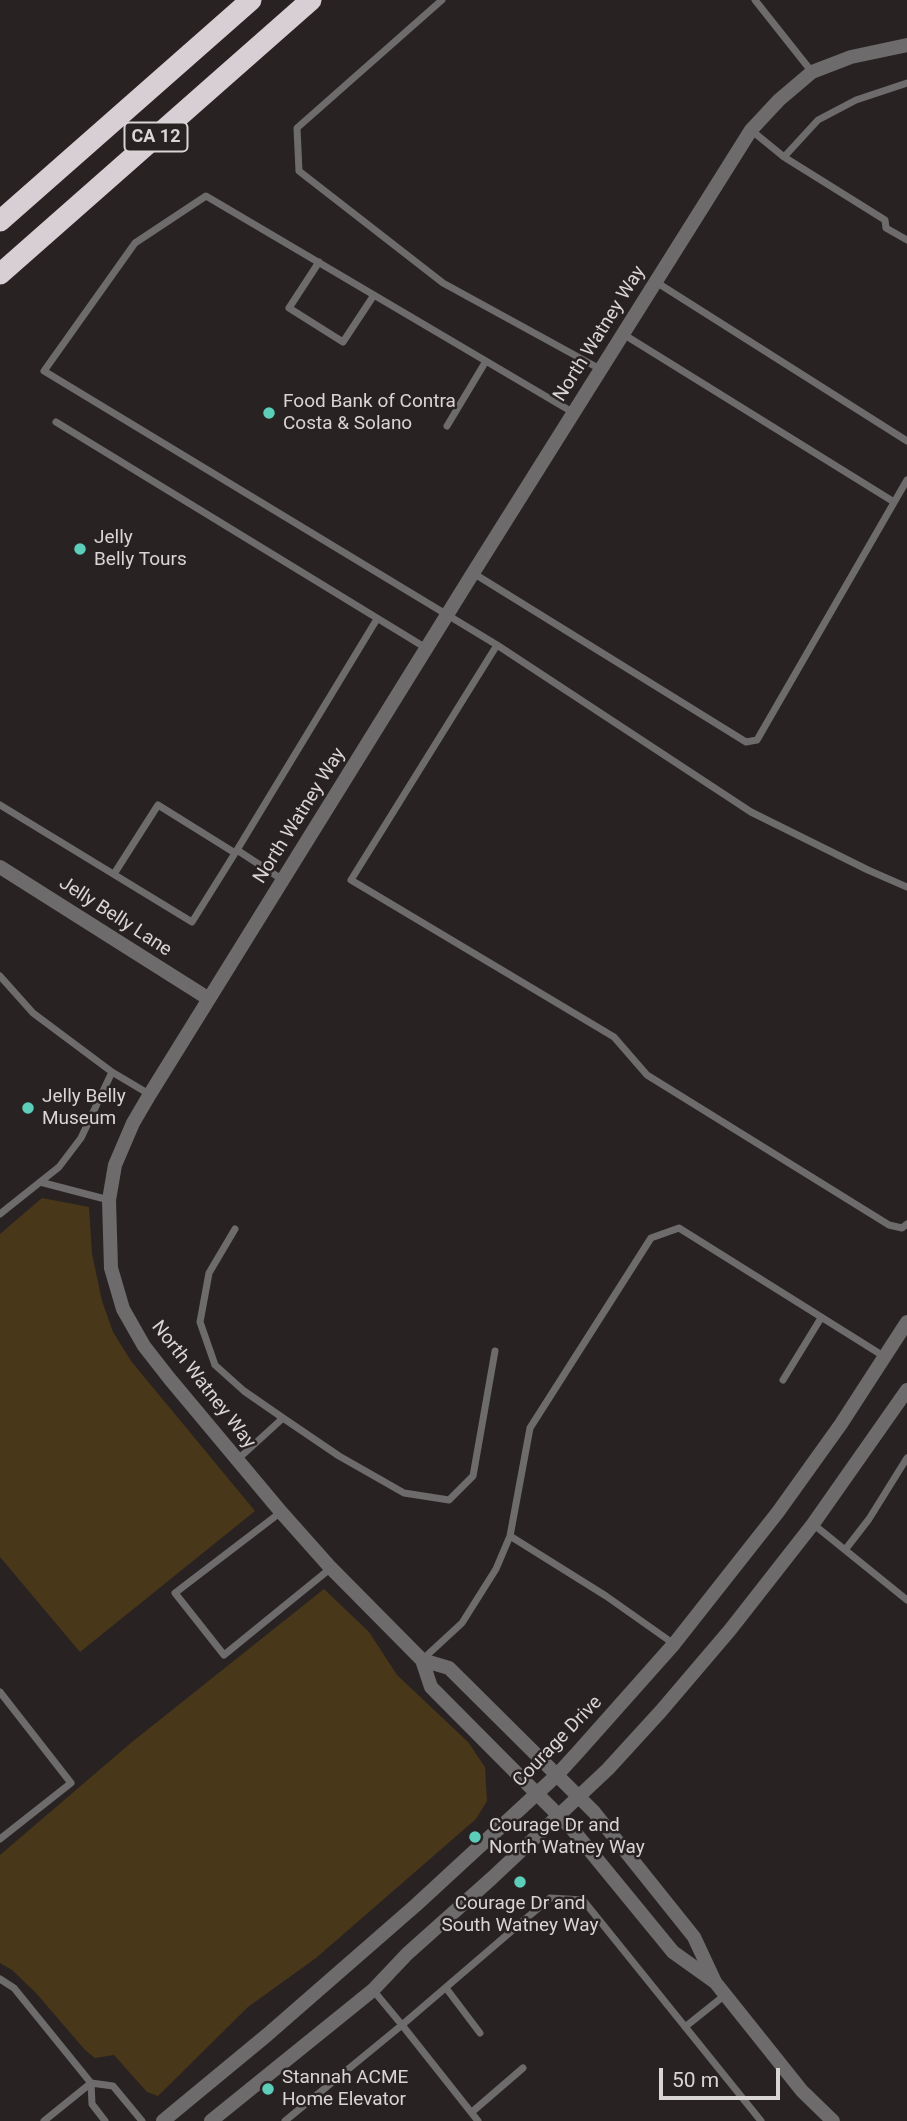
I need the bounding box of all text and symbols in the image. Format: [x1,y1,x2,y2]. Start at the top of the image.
road number: CA 12 [124,122,188,152]
street label: North Watney Way [549,262,651,406]
place label: Food Bank of Contra Costa & Solano [283,391,456,435]
marker: Food Bank of Contra Costa & Solano [261,405,277,421]
place label: Jelly Belly Tours [94,527,187,571]
marker: Jelly Belly Tours [72,541,88,557]
street label: North Watney Way [249,744,351,888]
street label: Jelly Belly Lane [54,872,176,962]
place label: Jelly Belly Museum [42,1086,126,1130]
marker: Jelly Belly Museum [20,1100,36,1116]
street label: North Watney Way [146,1317,260,1453]
street label: Courage Drive [509,1692,607,1792]
place label: Courage Dr and North Watney Way [489,1815,645,1859]
marker: Courage Dr and North Watney Way [467,1829,483,1845]
marker: Courage Dr and South Watney Way [512,1874,528,1890]
place label: Courage Dr and South Watney Way [442,1893,598,1937]
scale bar [662,2054,783,2098]
place label: Stannah ACME Home Elevator [282,2067,408,2111]
text: 50 m [672,2068,719,2092]
marker: Stannah ACME Home Elevator [260,2081,276,2097]

